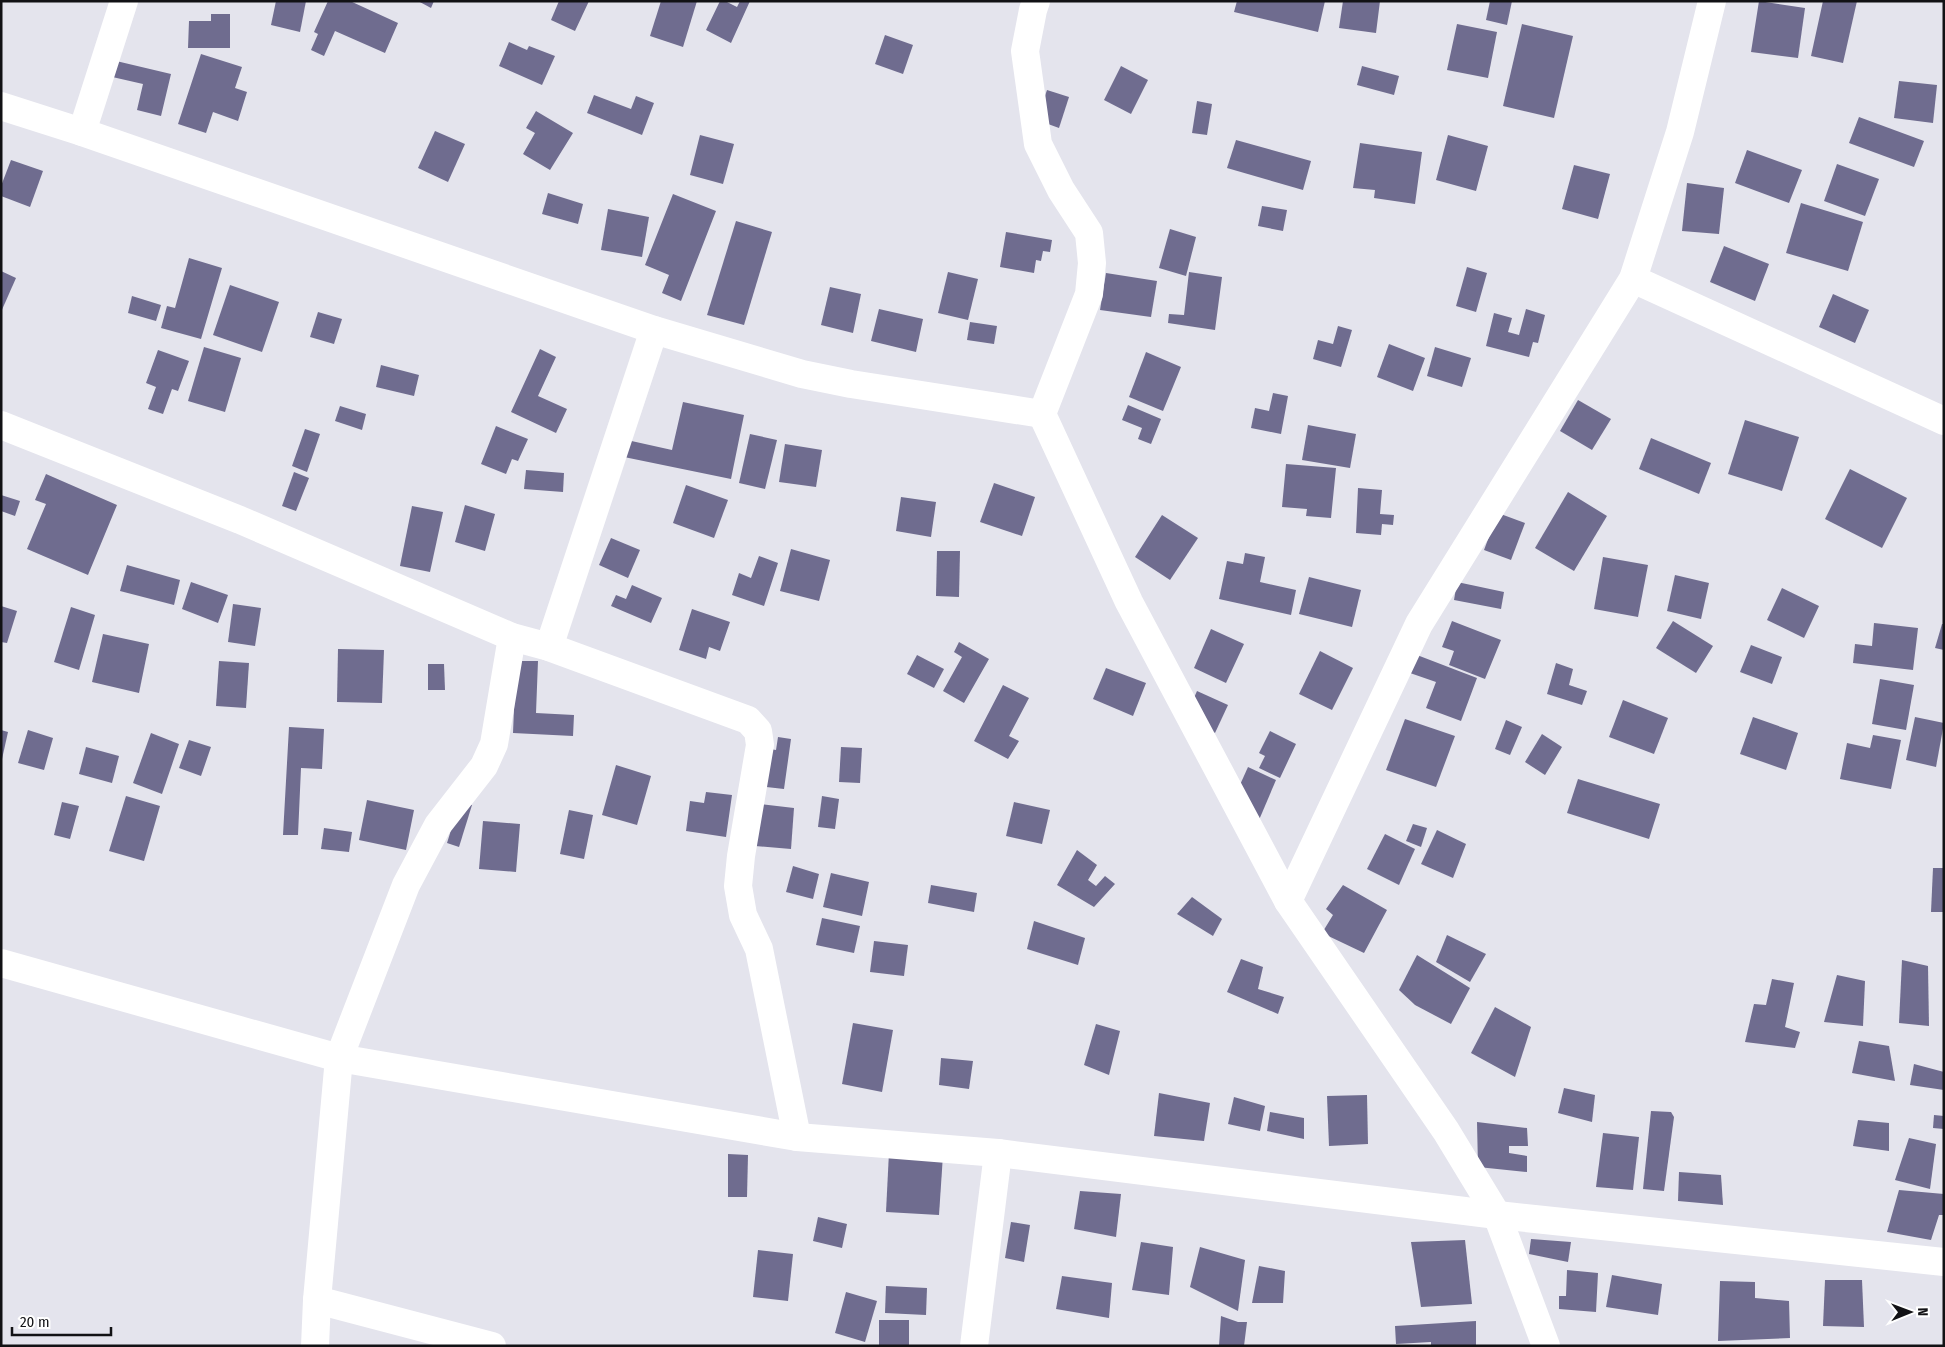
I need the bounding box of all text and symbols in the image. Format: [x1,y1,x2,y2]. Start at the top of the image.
north arrow [1885,1287,1935,1337]
scale bar [12,1304,111,1336]
text: N [1914,1307,1931,1316]
text: 20 m [20,1313,50,1331]

